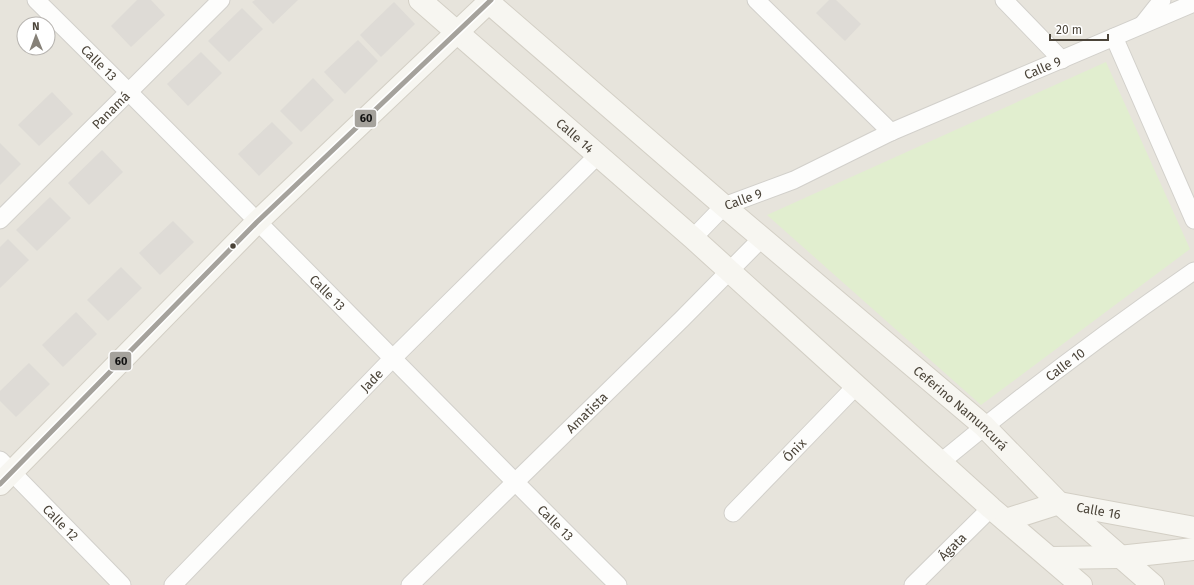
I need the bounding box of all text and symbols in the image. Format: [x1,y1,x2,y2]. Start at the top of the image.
north arrow [16,16,56,56]
scale bar [1050,16,1108,42]
text: N [32,20,40,33]
text: 20 m [1056,23,1082,37]
street label: Calle 13 [78,42,120,84]
street label: Calle 9 [1021,53,1063,82]
street label: Panamá [89,88,132,132]
line badge: 60 [354,109,377,128]
text: 60 [360,112,373,125]
street label: Calle 14 [553,115,597,156]
street label: Calle 9 [722,185,764,213]
unlabelled marker [228,241,238,251]
street label: Calle 13 [307,271,349,313]
street label: Calle 10 [1042,345,1088,384]
line badge: 60 [109,351,132,371]
text: 60 [115,355,128,368]
street label: Ceferino Namuncurá [911,362,1011,453]
street label: Jade [357,366,386,395]
street label: Amatista [563,389,610,436]
street label: Ónix [780,435,809,465]
street label: Calle 16 [1075,499,1122,522]
street label: Calle 12 [40,501,82,543]
street label: Calle 13 [535,502,577,544]
street label: Ágata [935,530,969,563]

